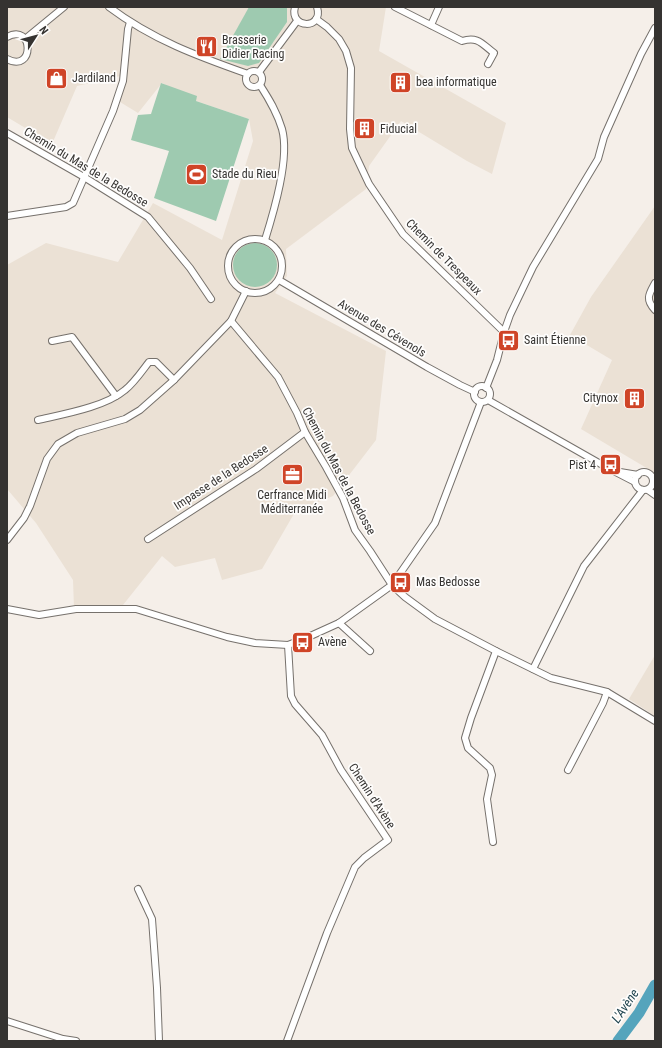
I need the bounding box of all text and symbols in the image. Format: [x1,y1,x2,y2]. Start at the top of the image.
north arrow [16,16,56,56]
text: N [36,24,51,37]
place label: Brasserie Didier Racing [222,33,285,61]
restaurant icon: Brasserie Didier Racing [194,34,220,60]
shop icon: Jardiland [44,65,70,91]
building icon: bea informatique [388,69,414,95]
place label: Jardiland [72,71,116,85]
place label: bea informatique [416,75,497,89]
building icon: Fiducial [352,116,378,142]
place label: Fiducial [380,122,417,136]
street label: Chemin du Mas de la Bedosse [21,124,151,210]
sports icon: Stade du Rieu [184,161,210,187]
place label: Stade du Rieu [212,167,277,181]
street label: Chemin de Trespeaux [403,216,485,298]
street label: Avenue des Cévenols [335,296,429,360]
bus stop icon: Saint Étienne [495,327,521,353]
place label: Saint Étienne [524,332,586,347]
building icon: Citynox [621,385,647,411]
place label: Citynox [583,391,618,405]
street label: Chemin du Mas de la Bedosse [299,405,379,537]
street label: Impasse de la Bedosse [171,441,271,513]
bus stop icon: Pist 4 [598,452,624,478]
place label: Pist 4 [569,458,596,472]
office icon: Cerfrance Midi Méditerranée [279,461,305,487]
place label: Cerfrance Midi Méditerranée [257,488,327,516]
bus stop icon: Mas Bedosse [388,569,414,595]
place label: Mas Bedosse [416,575,480,589]
bus stop icon: Avène [289,629,315,655]
place label: Avène [318,635,347,649]
street label: Chemin d'Avène [346,761,398,831]
water label: L'Avène [608,986,642,1026]

